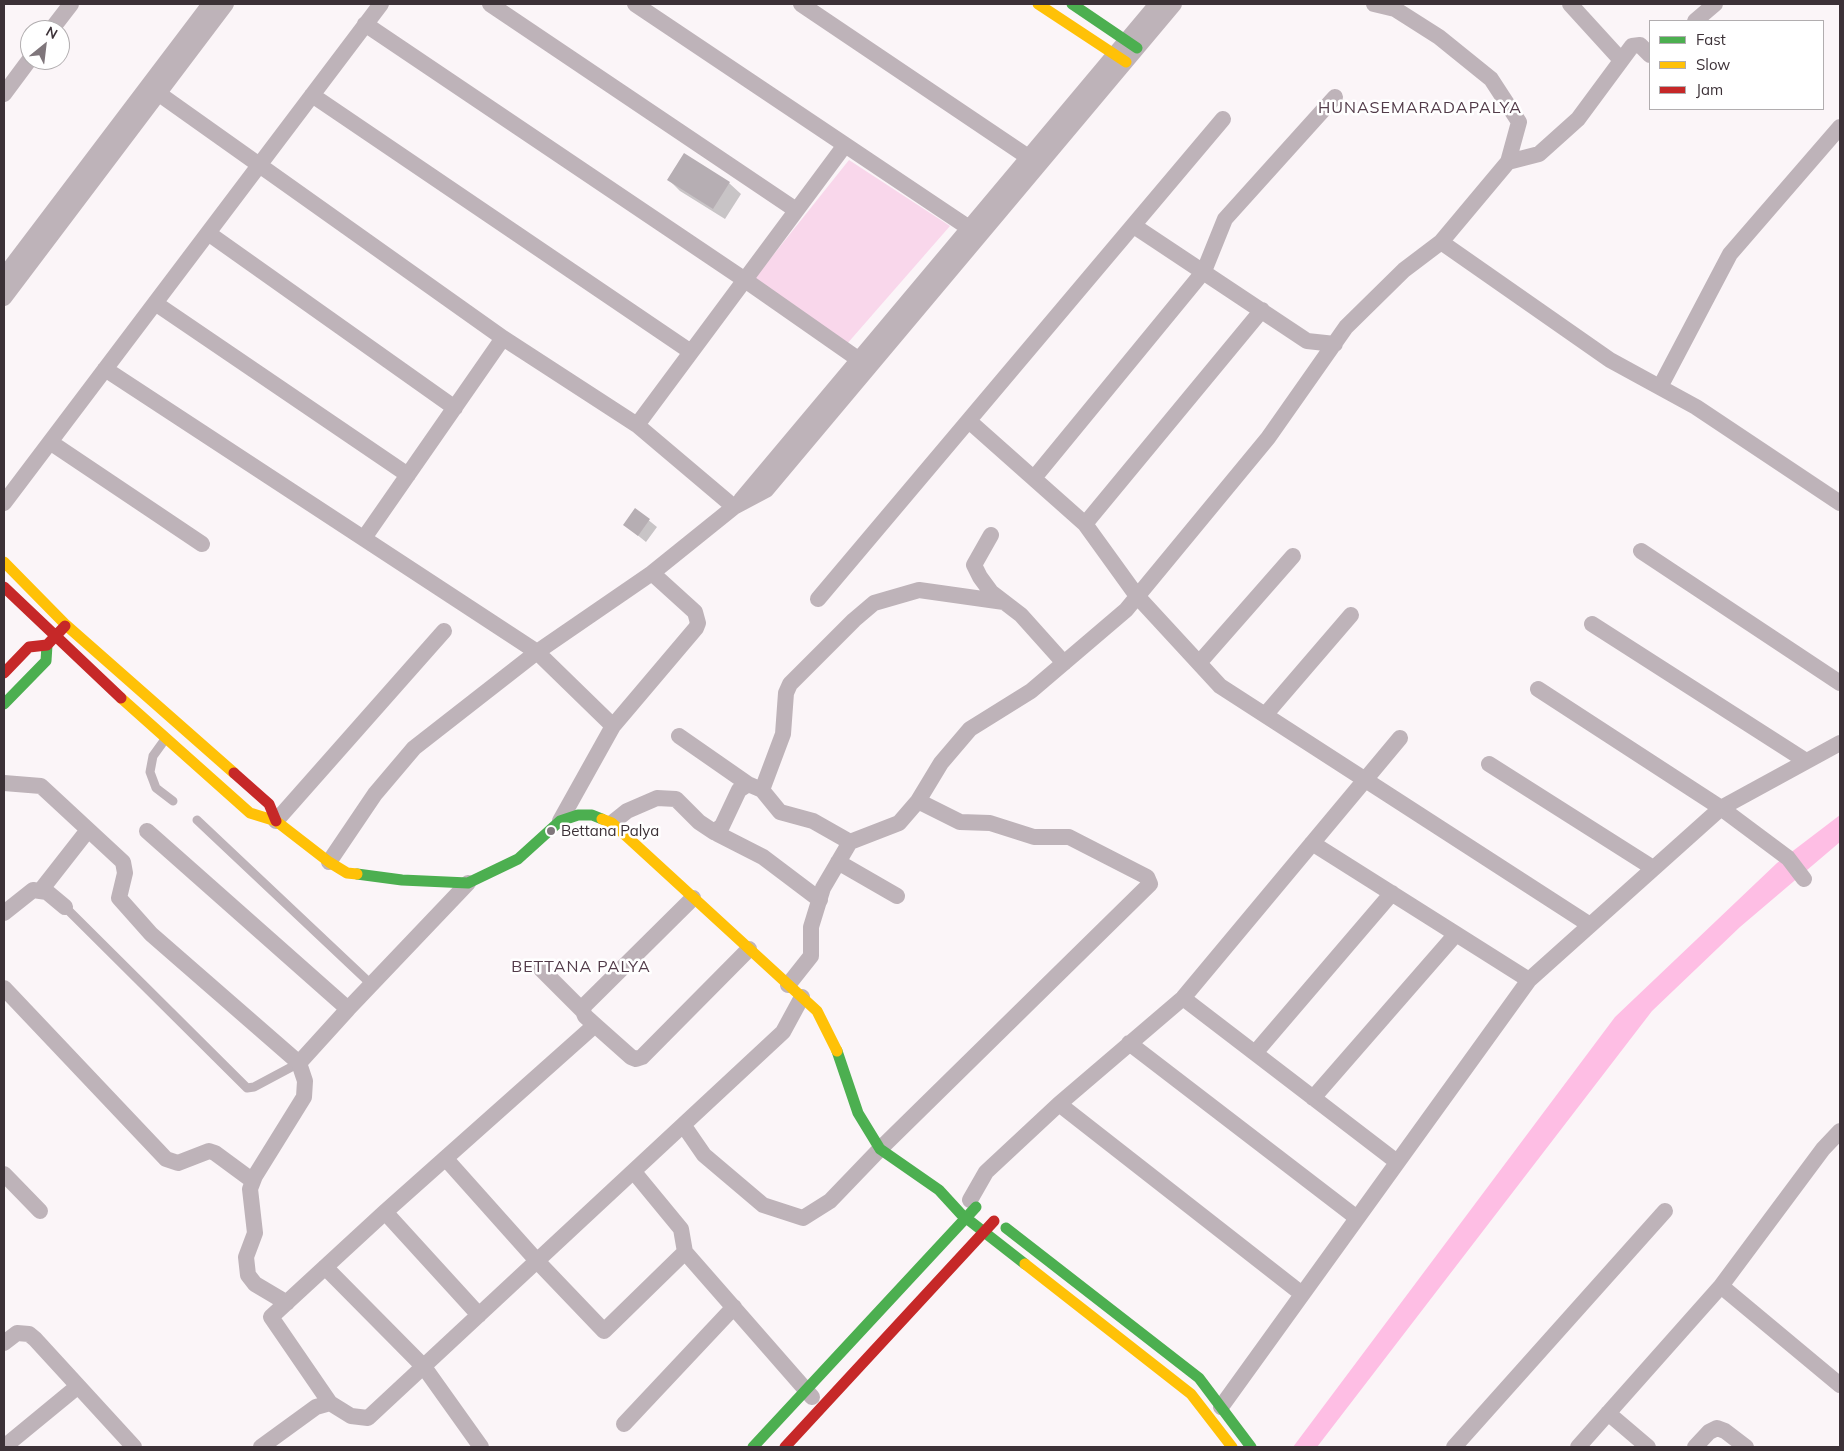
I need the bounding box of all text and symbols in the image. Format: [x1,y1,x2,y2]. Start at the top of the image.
north arrow [20,20,70,70]
legend [1649,20,1824,110]
text: N [43,22,61,43]
text: Fast [1696,30,1726,49]
text: Slow [1696,55,1730,74]
text: Jam [1696,80,1723,99]
district label: HUNASEMARADAPALYA [1316,98,1524,118]
place label: Bettana Palya [561,822,659,840]
marker: Bettana Palya [545,825,557,837]
district label: BETTANA PALYA [510,957,652,977]

